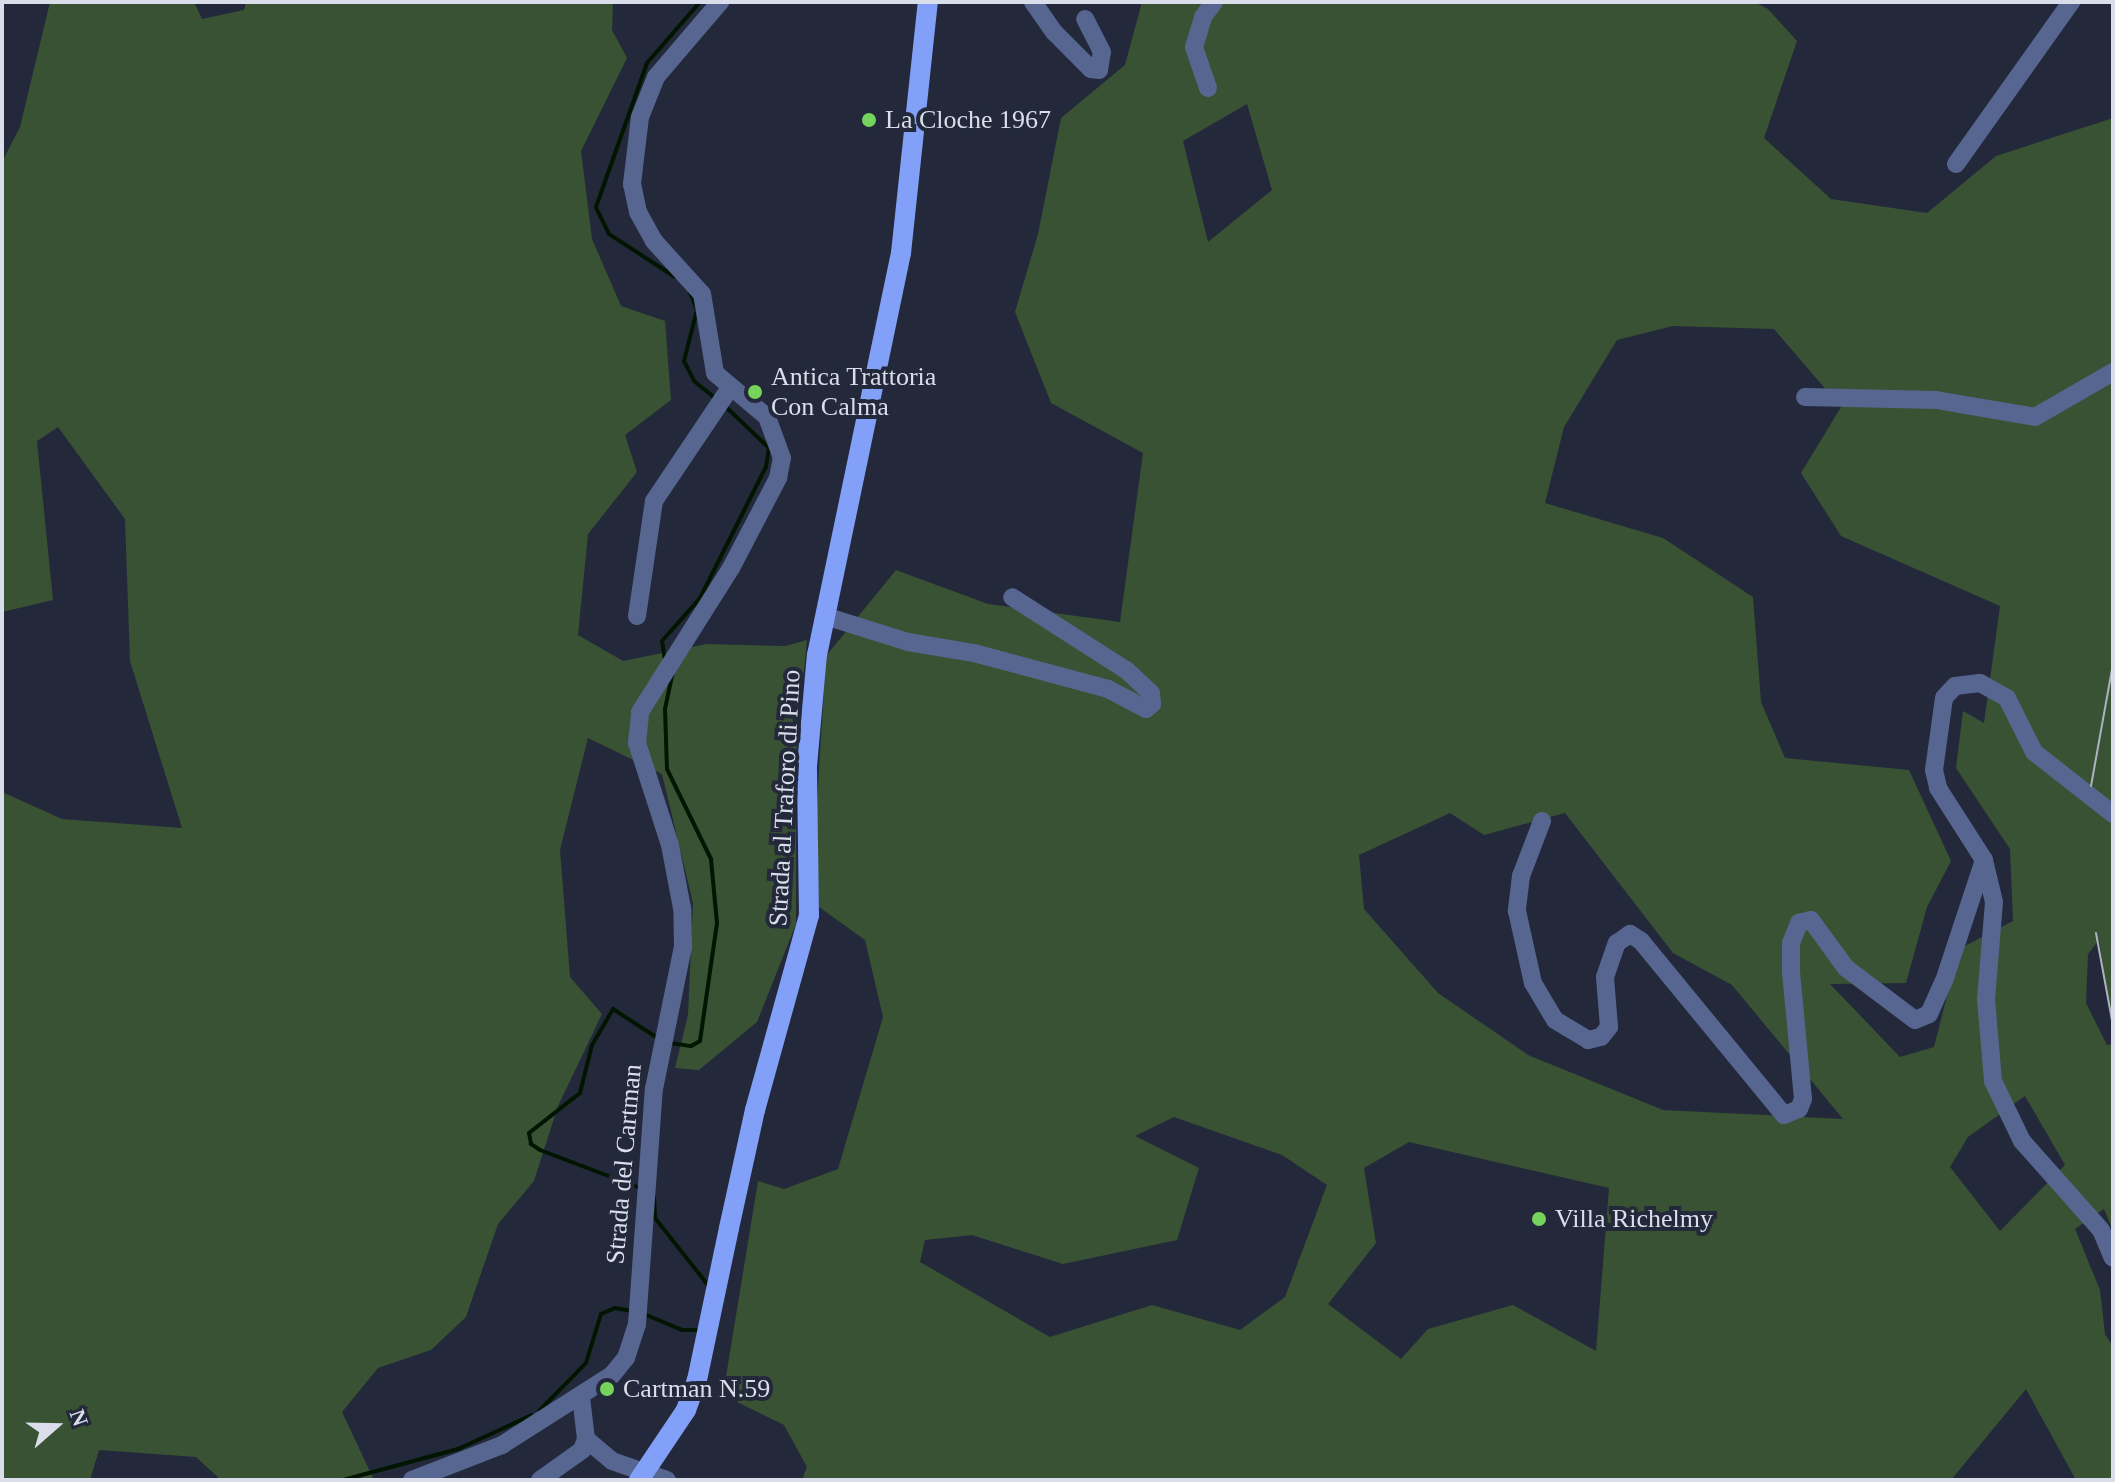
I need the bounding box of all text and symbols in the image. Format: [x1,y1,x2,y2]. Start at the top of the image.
place label: La Cloche 1967 [885,104,1051,136]
marker: La Cloche 1967 [860,111,878,129]
place label: Antica Trattoria Con Calma [771,361,937,422]
marker: Antica Trattoria Con Calma [746,383,764,401]
street label: Strada al Traforo di Pino [763,669,807,927]
street label: Strada del Cartman [600,1063,648,1265]
place label: Villa Richelmy [1555,1203,1713,1235]
marker: Villa Richelmy [1530,1210,1548,1228]
place label: Cartman N.59 [623,1373,770,1405]
marker: Cartman N.59 [598,1380,616,1398]
north arrow [16,1386,96,1466]
text: N [65,1406,93,1429]

